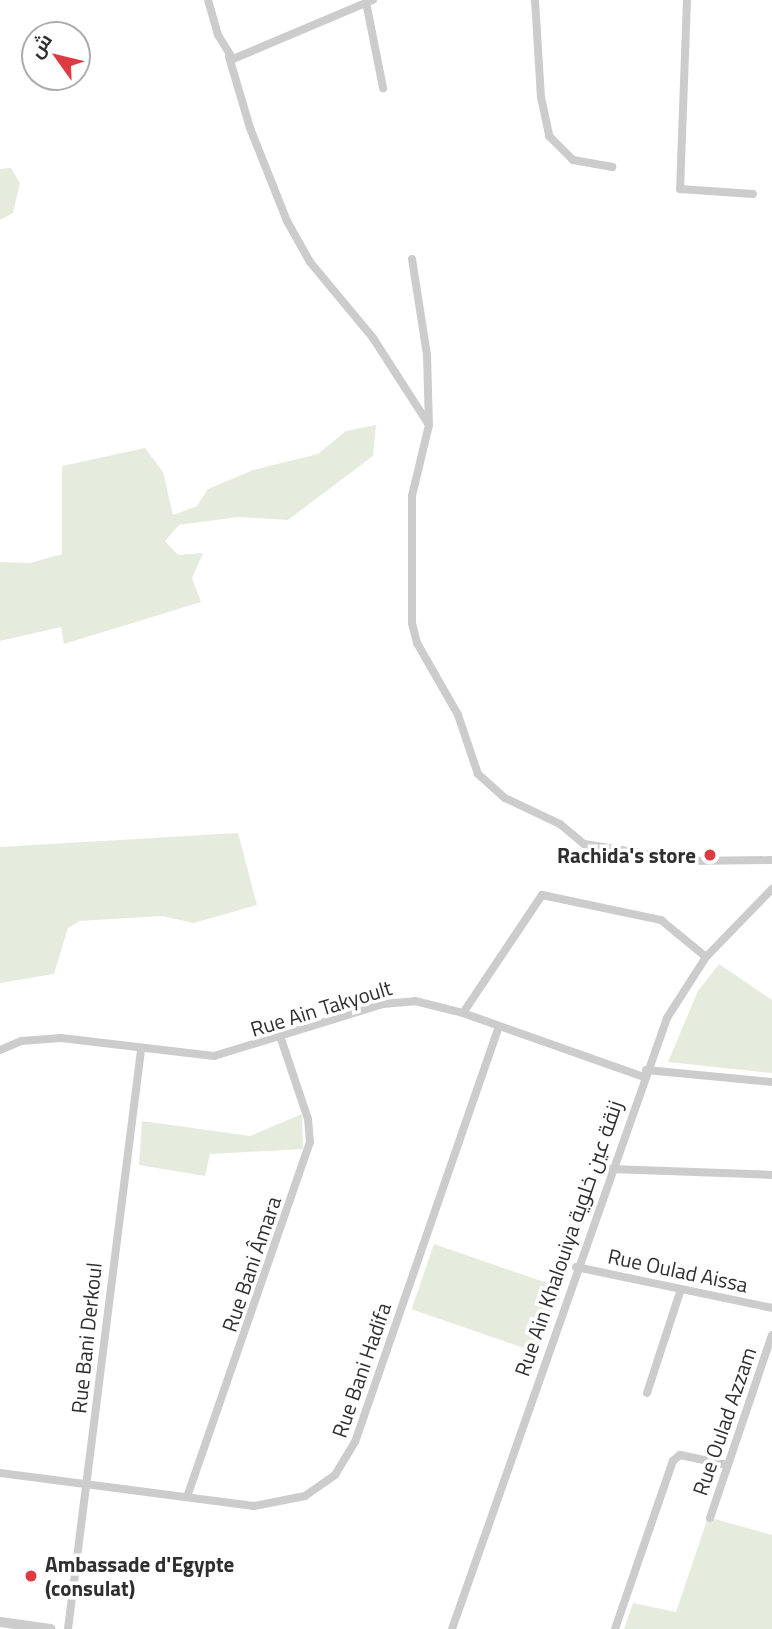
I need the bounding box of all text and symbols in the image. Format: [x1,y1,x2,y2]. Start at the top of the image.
north arrow [21,21,91,91]
text: ش [21,27,59,63]
place label: Rachida's store [557,842,696,868]
marker: Rachida's store [702,847,718,863]
street label: Rue Ain Takyoult [247,975,395,1041]
street label: Rue Ain Khalouiya زنقة عين خلوية [509,1097,627,1379]
street label: Rue Bani Âmara [216,1193,286,1335]
street label: Rue Oulad Aissa [606,1243,750,1297]
street label: Rue Bani Derkoul [66,1261,106,1415]
street label: Rue Bani Hadifa [326,1299,396,1441]
street label: Rue Oulad Azzam [687,1344,761,1498]
place label: Ambassade d'Egypte (consulat) [45,1551,234,1601]
marker: Ambassade d'Egypte (consulat) [23,1568,39,1584]

